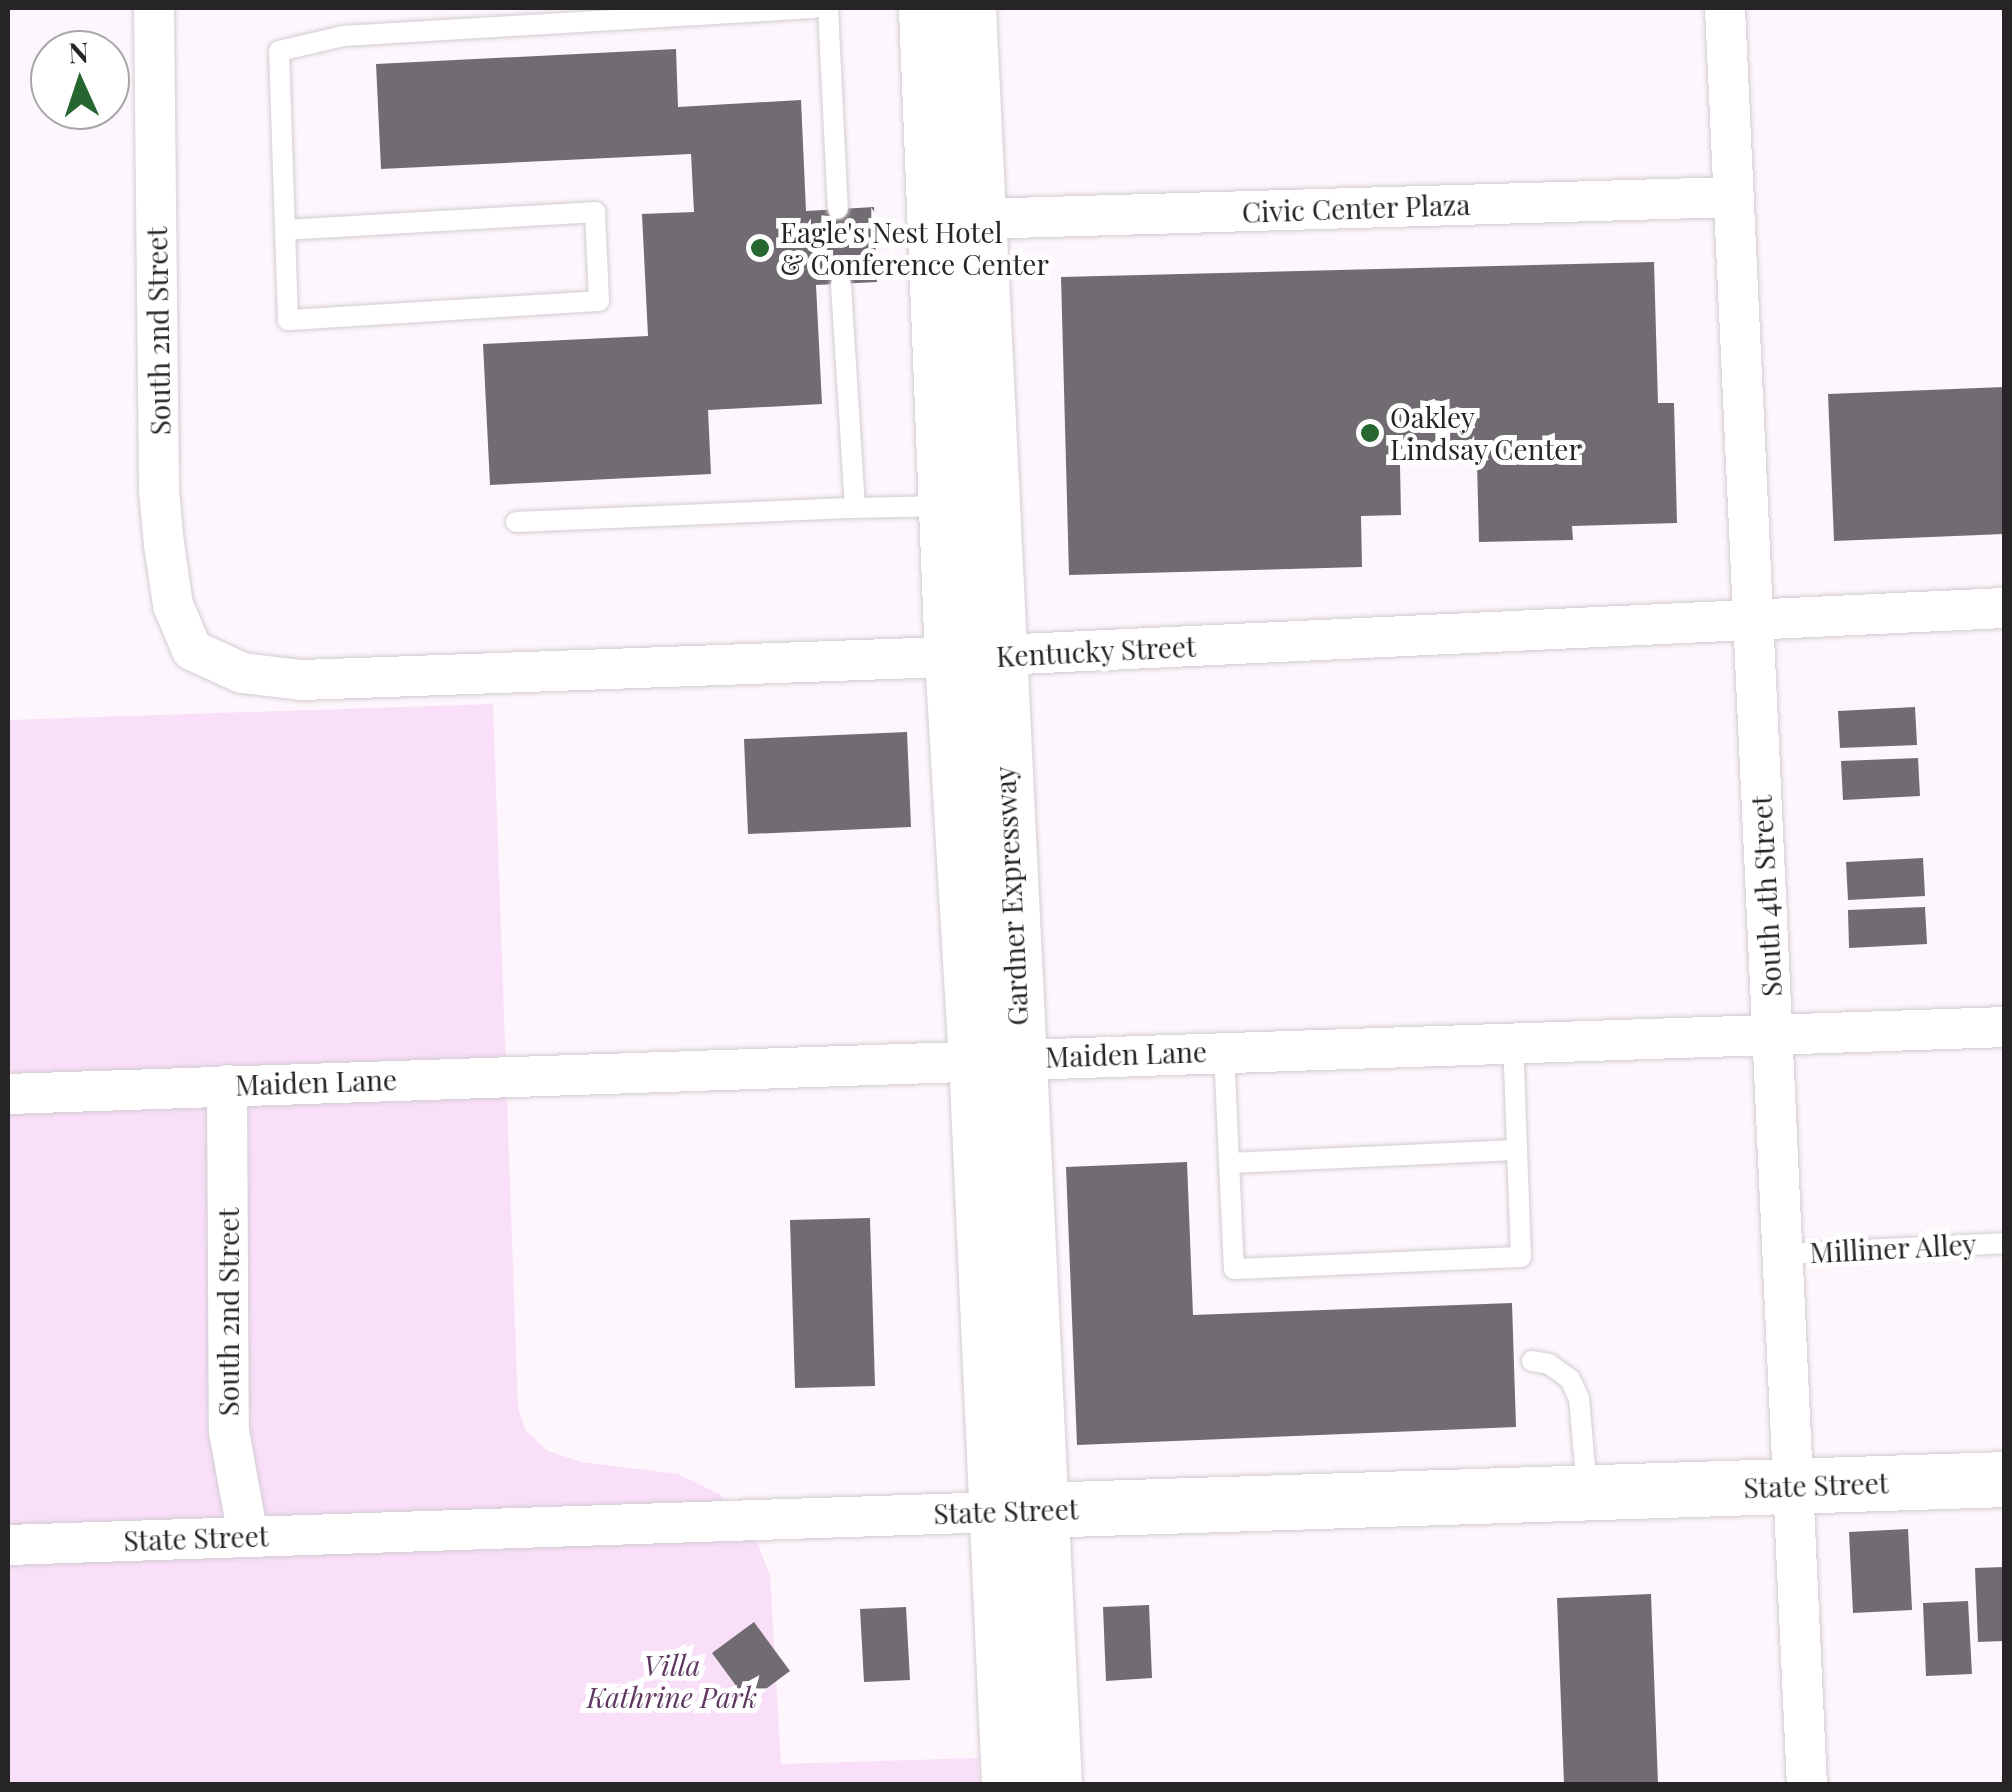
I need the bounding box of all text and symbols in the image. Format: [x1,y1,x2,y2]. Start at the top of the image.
north arrow [30,30,130,130]
text: N [67,33,90,71]
street label: Civic Center Plaza [1241,187,1471,229]
place label: Eagle's Nest Hotel & Conference Center [780,215,1049,281]
street label: South 2nd Street [139,226,177,436]
marker: Eagle's Nest Hotel & Conference Center [749,237,771,259]
place label: Oakley Lindsay Center [1390,400,1582,466]
marker: Oakley Lindsay Center [1359,422,1381,444]
street label: Kentucky Street [995,629,1197,673]
street label: Gardner Expressway [987,765,1035,1027]
street label: South 4th Street [1744,794,1788,998]
street label: Maiden Lane [1045,1034,1207,1074]
street label: Maiden Lane [235,1062,397,1102]
street label: South 2nd Street [211,1208,245,1416]
street label: Milliner Alley [1808,1227,1978,1269]
street label: State Street [1743,1466,1889,1504]
street label: State Street [933,1492,1079,1530]
street label: State Street [123,1519,269,1557]
park label: Villa Kathrine Park [587,1648,757,1714]

